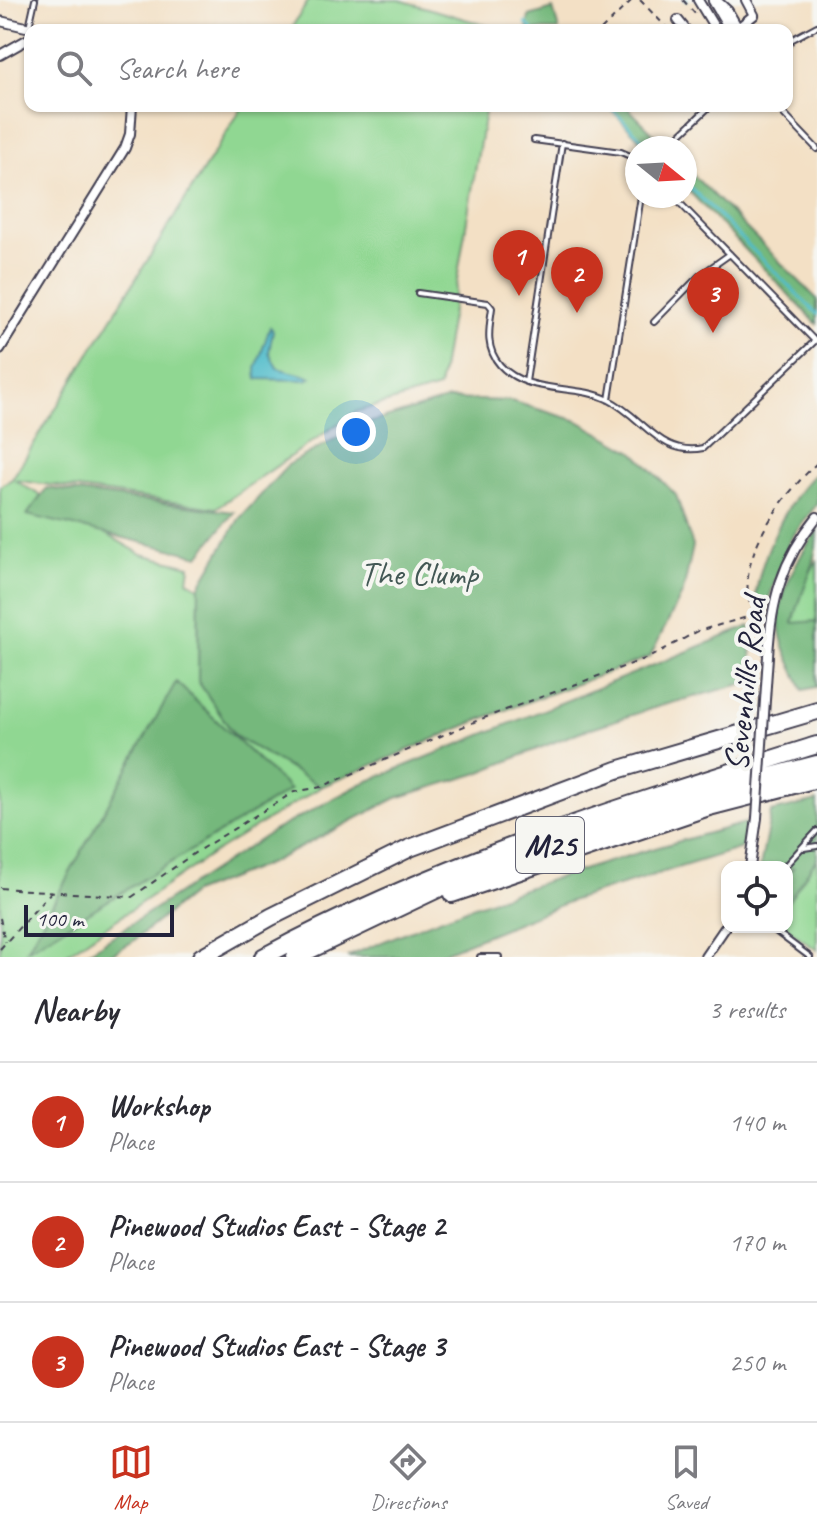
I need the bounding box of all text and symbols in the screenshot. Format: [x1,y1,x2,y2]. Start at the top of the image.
search box [24,24,793,112]
icon: search [52,46,96,90]
text: Search here [116,49,238,87]
north arrow [625,136,697,208]
pin: 1 [493,230,545,296]
pin: 2 [551,247,603,313]
pin: 3 [687,267,739,333]
your location [336,412,376,452]
park label: The Clump [360,552,480,595]
street label: Sevenhills Road [714,590,775,773]
road number: M25 [516,817,584,873]
map controls [721,861,793,933]
button: locate [721,861,793,933]
scale bar [24,901,174,937]
text: 100 m [36,905,83,933]
text: Nearby [32,988,118,1031]
text: 3 results [709,993,785,1026]
text: Workshop [108,1087,209,1125]
text: 1 [52,1106,64,1139]
text: 140 m [729,1106,785,1139]
text: Place [108,1125,154,1158]
text: Pinewood Studios East - Stage 2 [108,1207,445,1245]
text: 2 [52,1226,64,1259]
text: 170 m [729,1226,785,1259]
text: Place [108,1245,154,1278]
text: Pinewood Studios East - Stage 3 [108,1327,445,1365]
text: 3 [52,1346,64,1379]
text: 250 m [729,1346,785,1379]
text: Place [108,1365,154,1398]
tab: Map [109,1440,153,1516]
tab: Directions [370,1440,447,1516]
tab: Saved [664,1440,708,1516]

